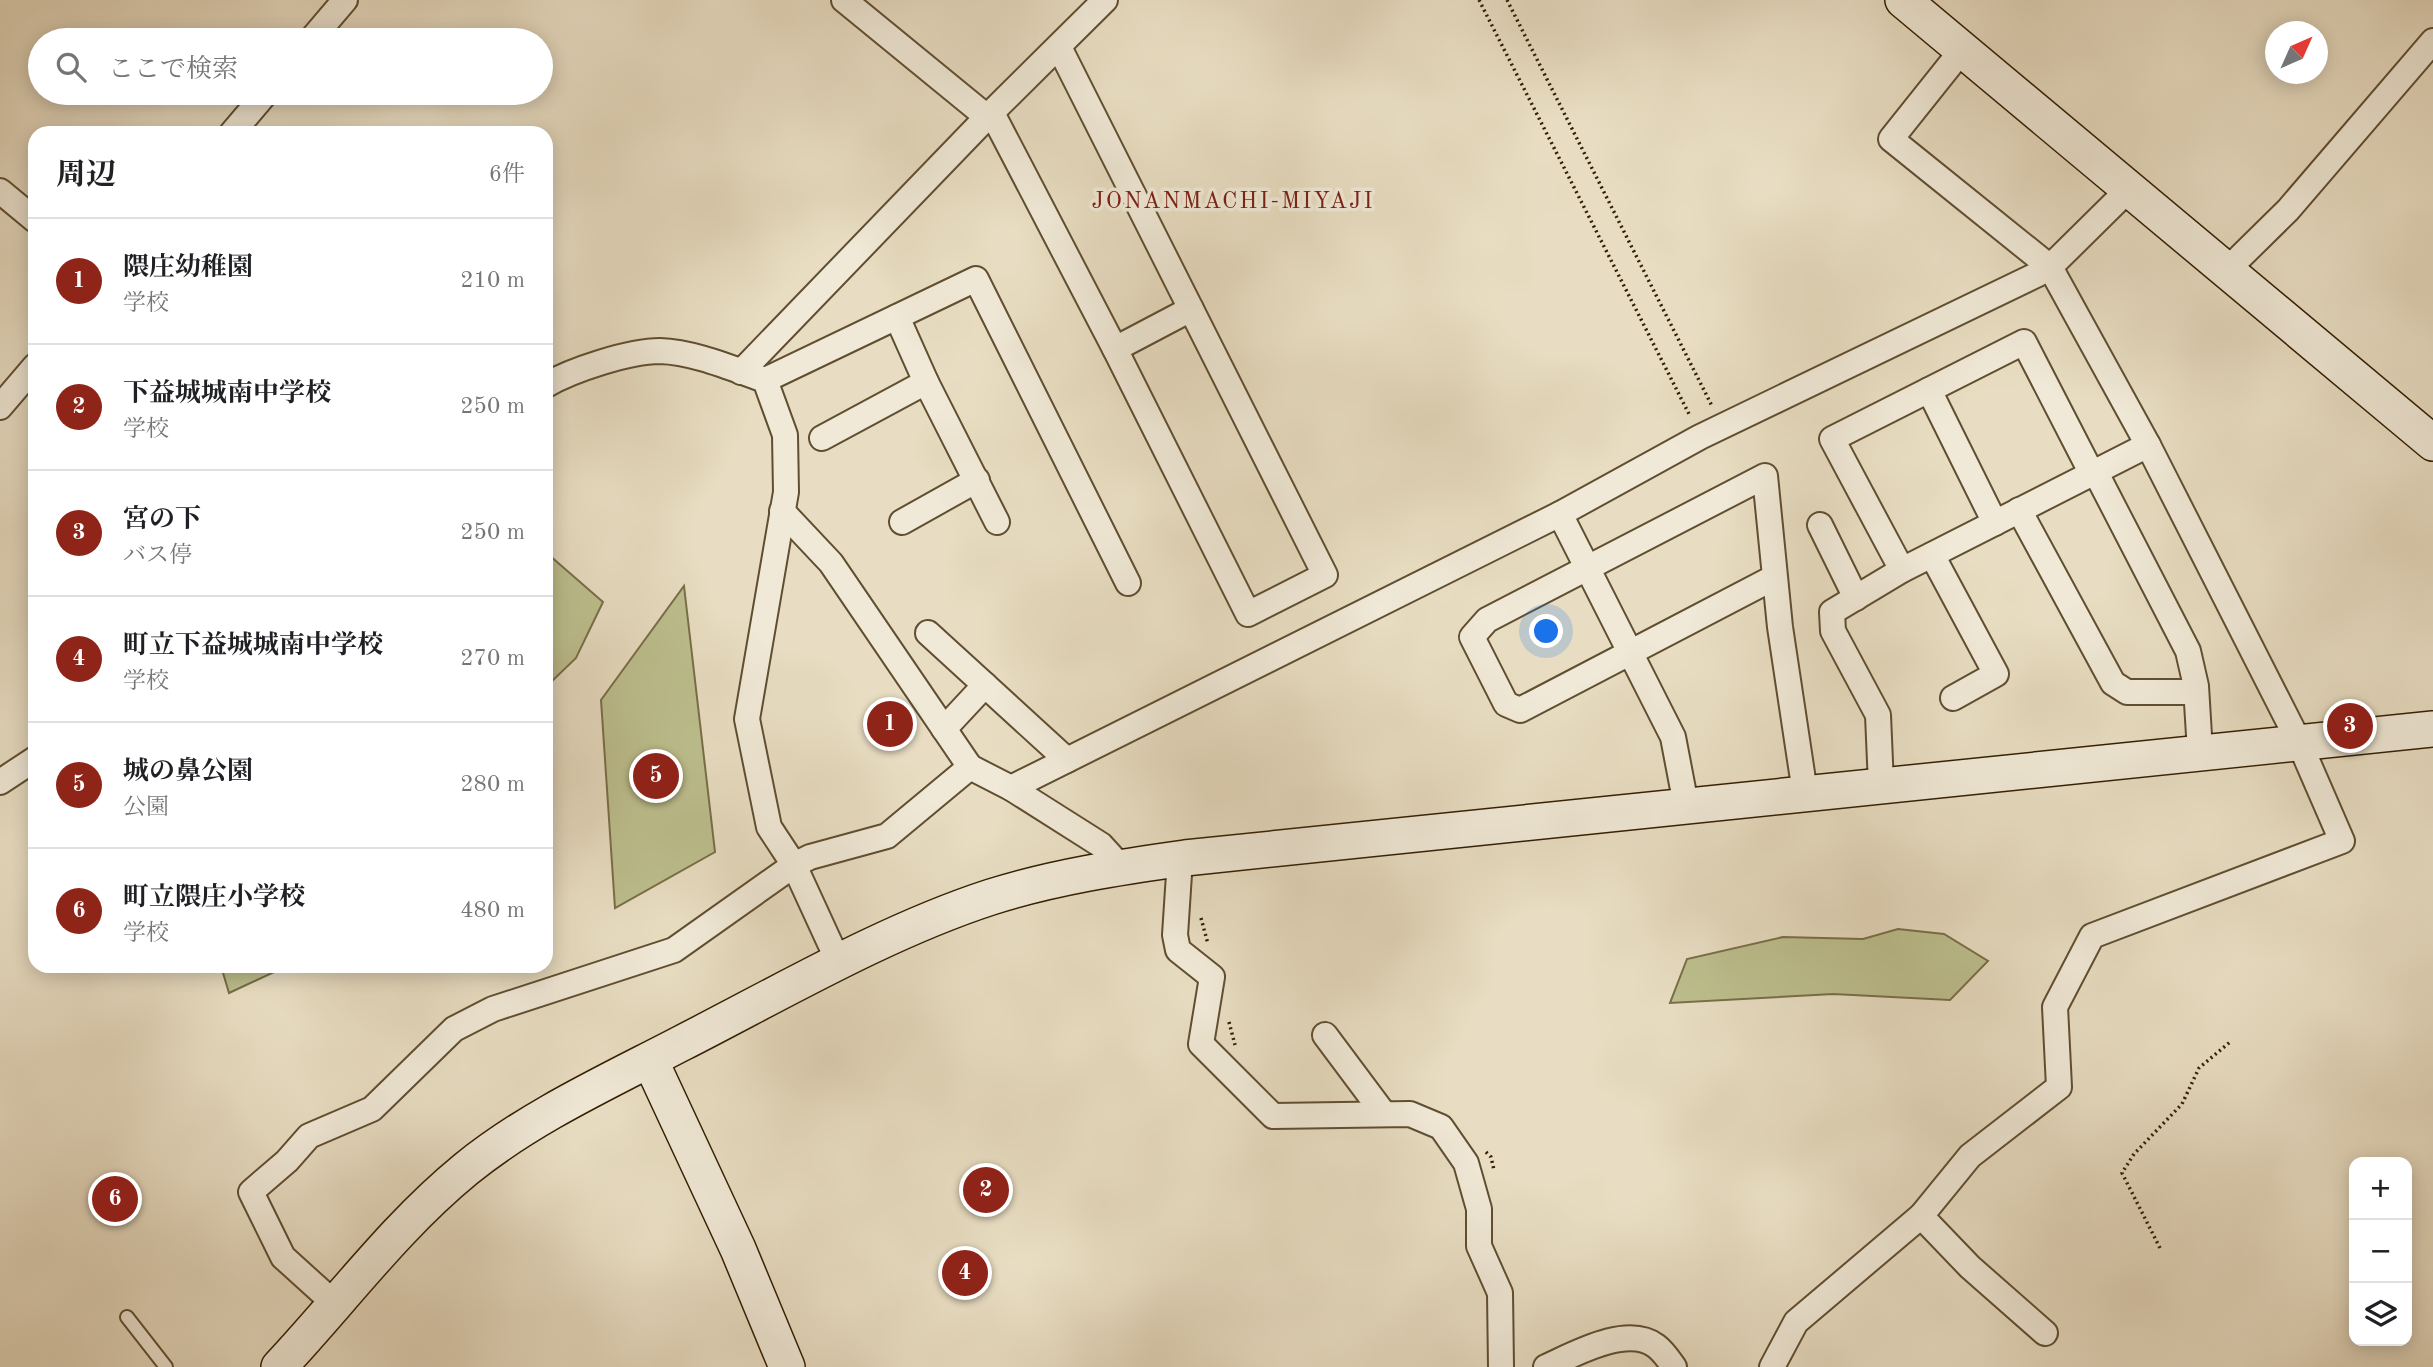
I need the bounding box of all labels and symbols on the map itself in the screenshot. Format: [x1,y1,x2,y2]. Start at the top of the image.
north arrow [2265,21,2328,84]
district label: JONANMACHI-MIYAJI [1091,190,1375,213]
your location [1529,614,1563,648]
pin: 1 [867,698,913,750]
pin: 3 [2327,700,2373,752]
pin: 5 [633,750,679,802]
pin: 2 [963,1164,1009,1216]
pin: 6 [92,1173,138,1225]
pin: 4 [942,1247,988,1299]

